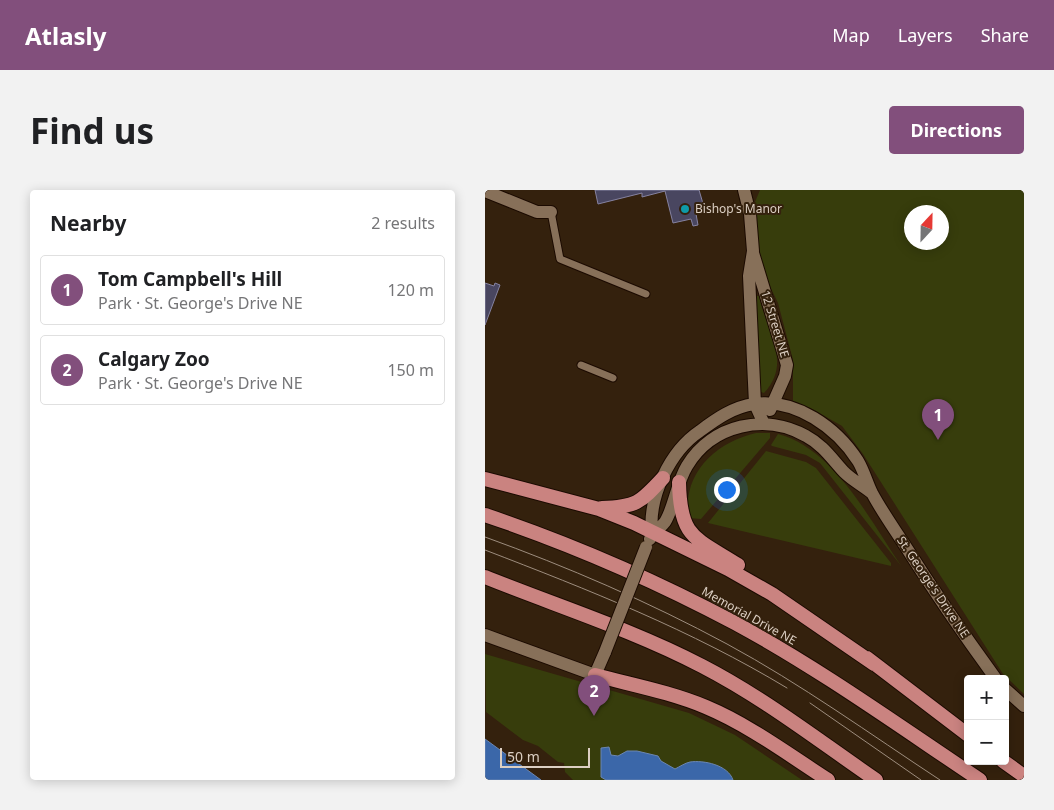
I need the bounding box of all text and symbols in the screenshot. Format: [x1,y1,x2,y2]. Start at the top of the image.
text: Atlasly [25,19,106,52]
text: Map [832,23,870,47]
text: Layers [898,23,953,47]
text: Share [981,23,1029,47]
button: Directions [889,106,1024,154]
text: Find us [30,107,154,154]
place label: Bishop's Manor [695,200,782,217]
marker: Bishop's Manor [679,203,691,215]
north arrow [904,205,949,250]
text: Nearby [50,209,126,237]
text: 2 results [371,212,435,234]
text: Tom Campbell's Hill [98,266,282,292]
text: 1 [62,279,72,301]
text: 120 m [387,279,434,301]
street label: 12 Street NE [757,288,794,359]
text: Park · St. George's Drive NE [98,292,303,314]
text: Calgary Zoo [98,346,210,372]
text: 2 [62,359,72,381]
text: 150 m [387,359,434,381]
text: Park · St. George's Drive NE [98,372,303,394]
pin: 1 [922,399,954,440]
your location [714,477,740,503]
street label: St. George's Drive NE [893,533,974,641]
street label: Memorial Drive NE [699,582,800,649]
pin: 2 [578,675,610,716]
map controls [964,675,1009,765]
button: + [964,675,1009,720]
button: − [964,720,1009,765]
scale bar [500,745,590,768]
text: 50 m [507,747,540,766]

